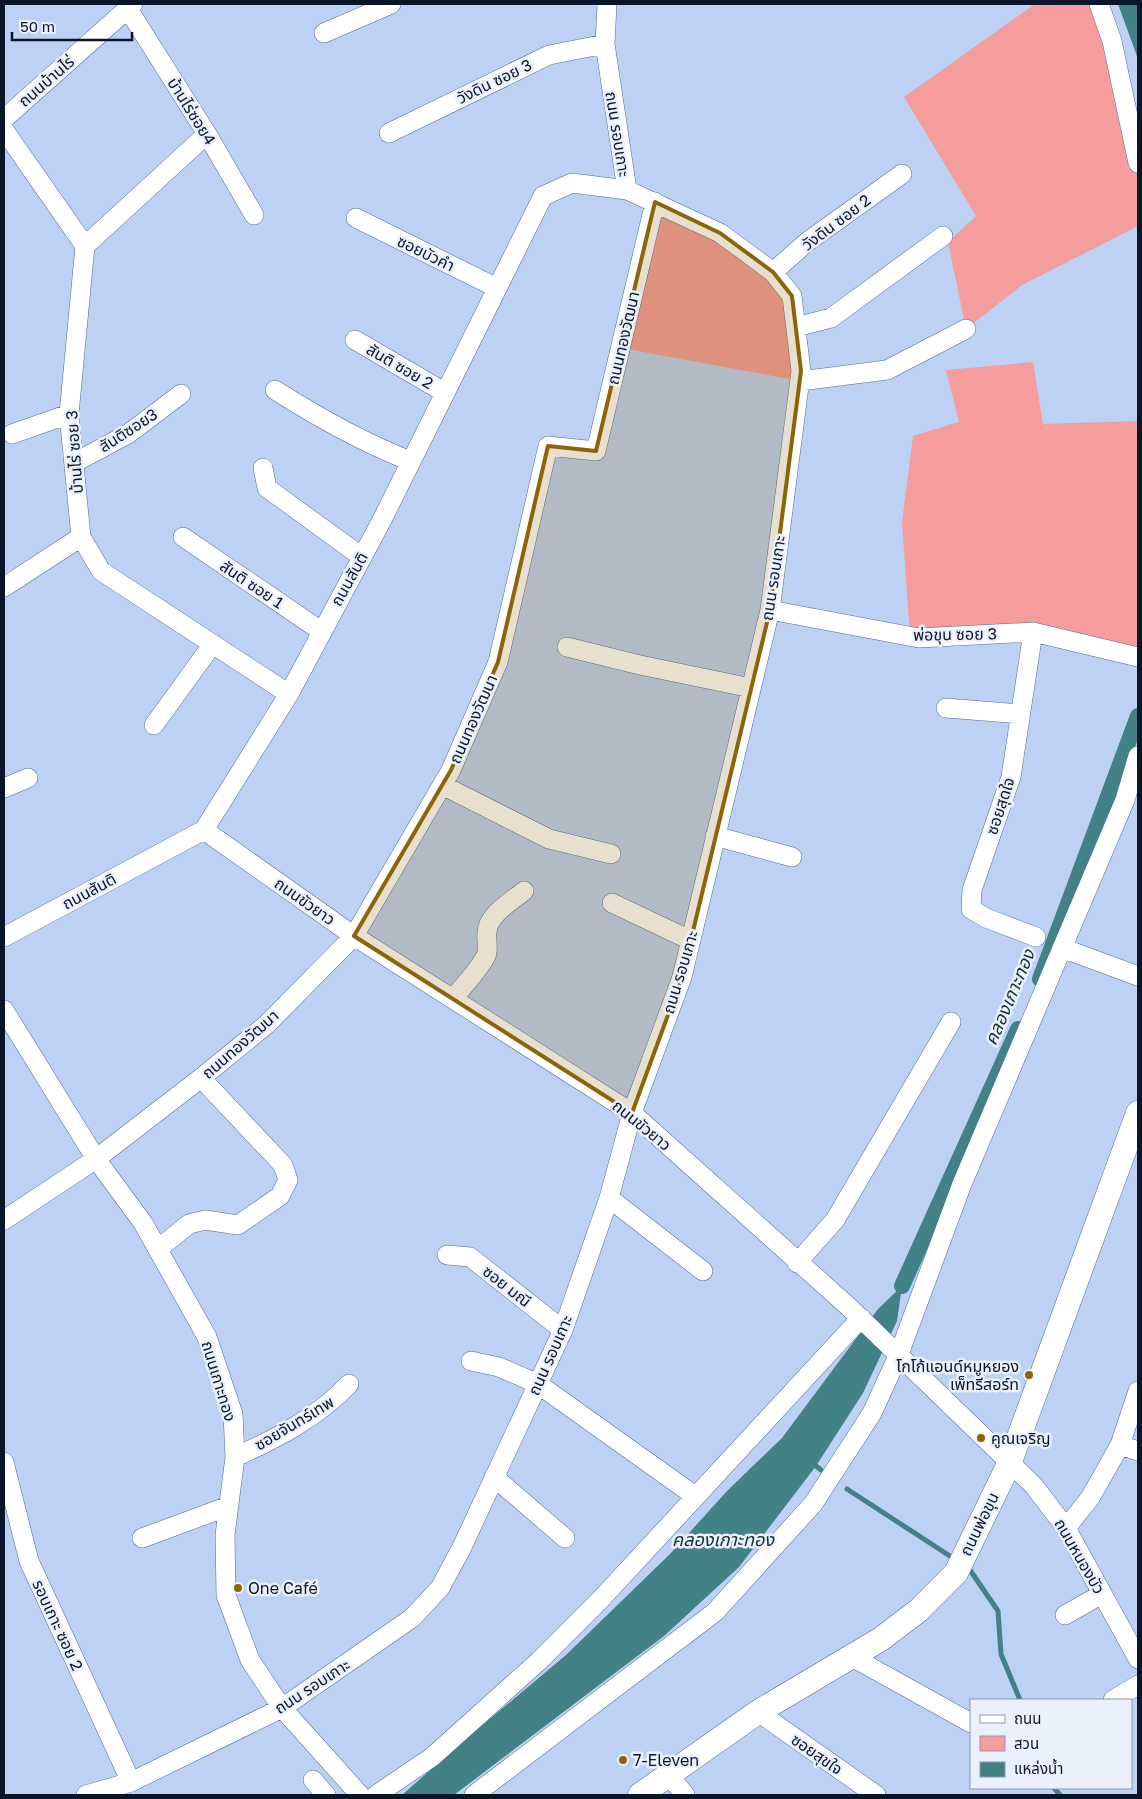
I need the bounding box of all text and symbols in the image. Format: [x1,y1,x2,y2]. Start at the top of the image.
scale bar [12,10,132,42]
text: 50 m [20,17,55,35]
street label: ถนนบ้านไร่ [14,51,78,111]
street label: วังดิน ซอย 3 [453,54,535,108]
street label: บ้านไร่ซอย4 [163,74,221,148]
street label: ถนน รอบเกาะ [601,90,635,178]
street label: วังดิน ซอย 2 [798,190,874,254]
street label: ซอยบัวคำ [394,231,458,275]
street label: ถนนทองวัฒนา [603,289,643,387]
street label: สันติ ซอย 2 [363,339,437,393]
street label: สันติซอย3 [95,404,161,456]
street label: บ้านไร่ ซอย 3 [61,410,87,494]
street label: ถนน รอบเกาะ [756,534,790,622]
street label: ถนนสันติ [326,549,372,609]
street label: สันติ ซอย 1 [216,555,288,613]
street label: พ่อขุน ซอย 3 [913,623,997,645]
street label: ถนนทองวัฒนา [444,671,502,767]
street label: ซอยสุดใจ [981,775,1019,837]
street label: ถนนสันติ [59,868,119,914]
street label: ถนนขัวยาว [271,873,339,929]
street label: ถนน รอบเกาะ [658,928,702,1016]
water label: คลองเกาะทอง [979,945,1040,1048]
street label: ถนนทองวัฒนา [197,1005,283,1083]
street label: ถนนขัวยาว [609,1095,675,1155]
street label: ซอย มณี [479,1261,535,1311]
street label: ถนน รอบเกาะ [523,1312,577,1398]
street label: ถนนเกาะทอง [197,1338,241,1424]
place label: โกโก้แอนด์หมูหยอง เพ็ทรีสอร์ท [896,1356,1019,1394]
marker: โกโก้แอนด์หมูหยอง เพ็ทรีสอร์ท [1023,1369,1035,1381]
street label: ซอยจันทร์เทพ [251,1391,337,1455]
place label: คูณเจริญ [991,1428,1051,1448]
marker: คูณเจริญ [975,1432,987,1444]
street label: ถนนพ่อขุน [955,1489,1003,1559]
street label: ถนนหนองบัว [1050,1515,1110,1597]
water label: คลองเกาะทอง [672,1528,775,1550]
street label: รอบเกาะ ซอย 2 [28,1576,88,1674]
place label: One Café [248,1578,318,1598]
marker: One Café [232,1582,244,1594]
street label: ถนน รอบเกาะ [270,1654,354,1718]
legend [970,1699,1132,1789]
text: ถนน [1014,1709,1041,1727]
street label: ซอยสุขใจ [787,1729,847,1779]
text: สวน [1014,1734,1039,1752]
place label: 7-Eleven [633,1750,699,1770]
marker: 7-Eleven [617,1754,629,1766]
text: แหล่งน้ำ [1014,1758,1063,1777]

